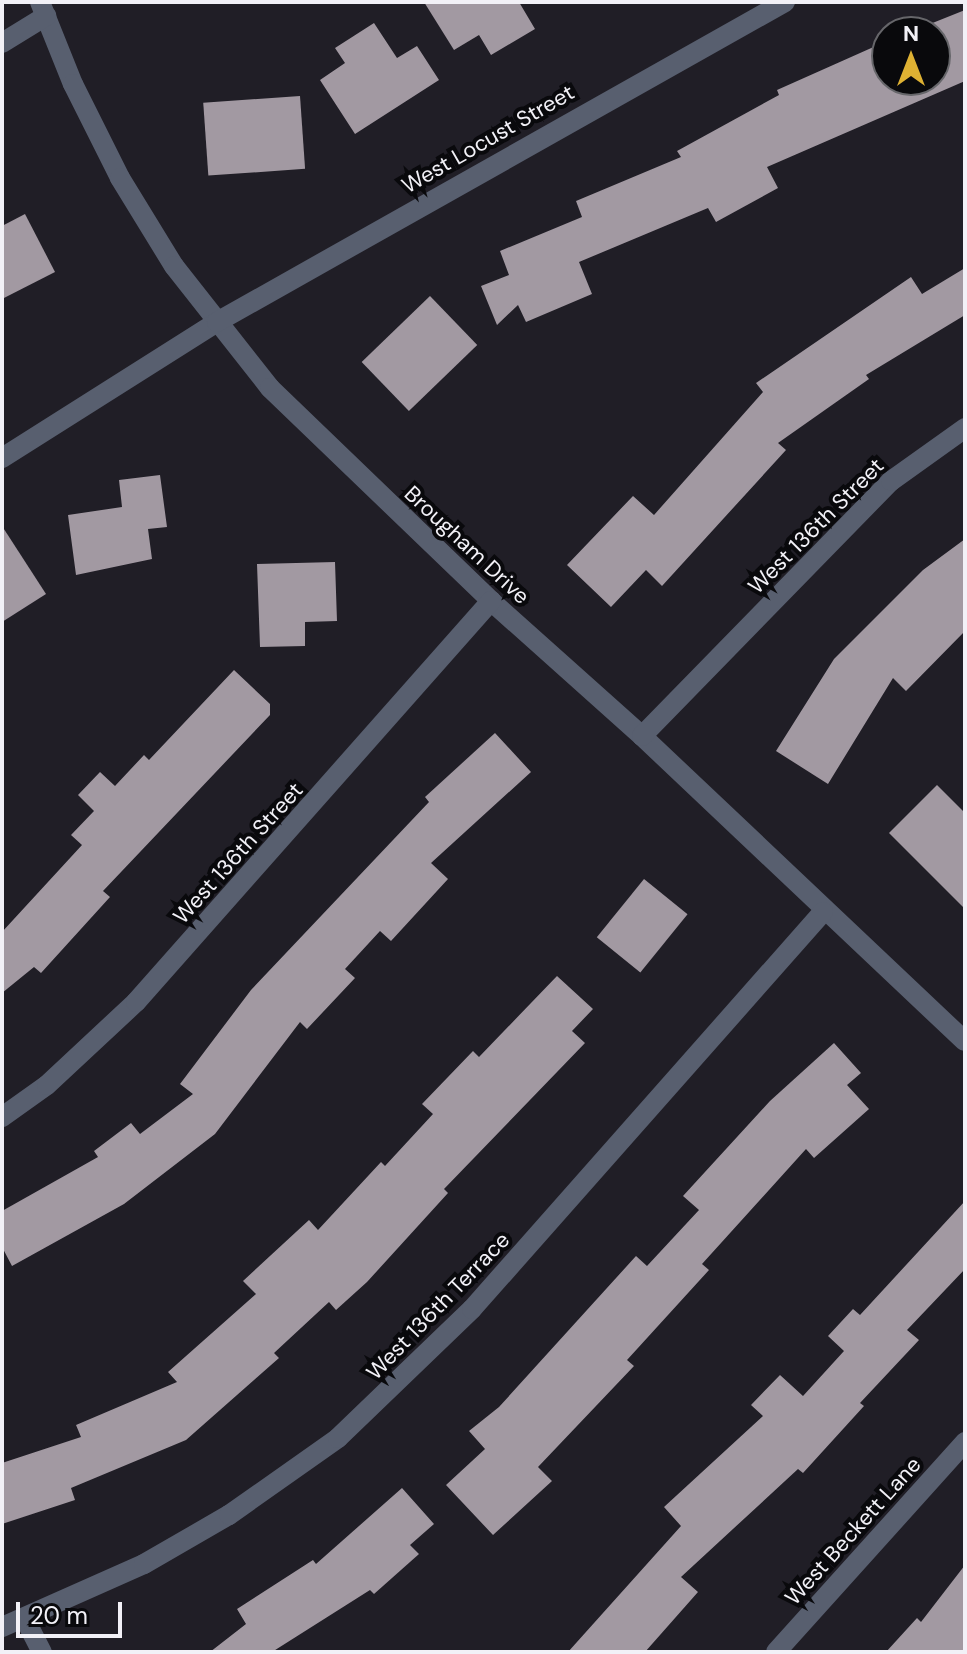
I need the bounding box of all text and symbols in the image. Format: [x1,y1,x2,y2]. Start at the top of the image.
north arrow [871,16,951,96]
text: N [903,19,919,48]
street label: West Locust Street [397,79,579,199]
street label: West 136th Street [743,453,889,599]
street label: Brougham Drive [399,480,535,610]
street label: West 136th Street [168,777,308,929]
street label: West 136th Terrace [361,1227,515,1385]
street label: West Beckett Lane [780,1451,926,1611]
scale bar [20,1586,126,1636]
text: 20 m [30,1600,88,1631]

